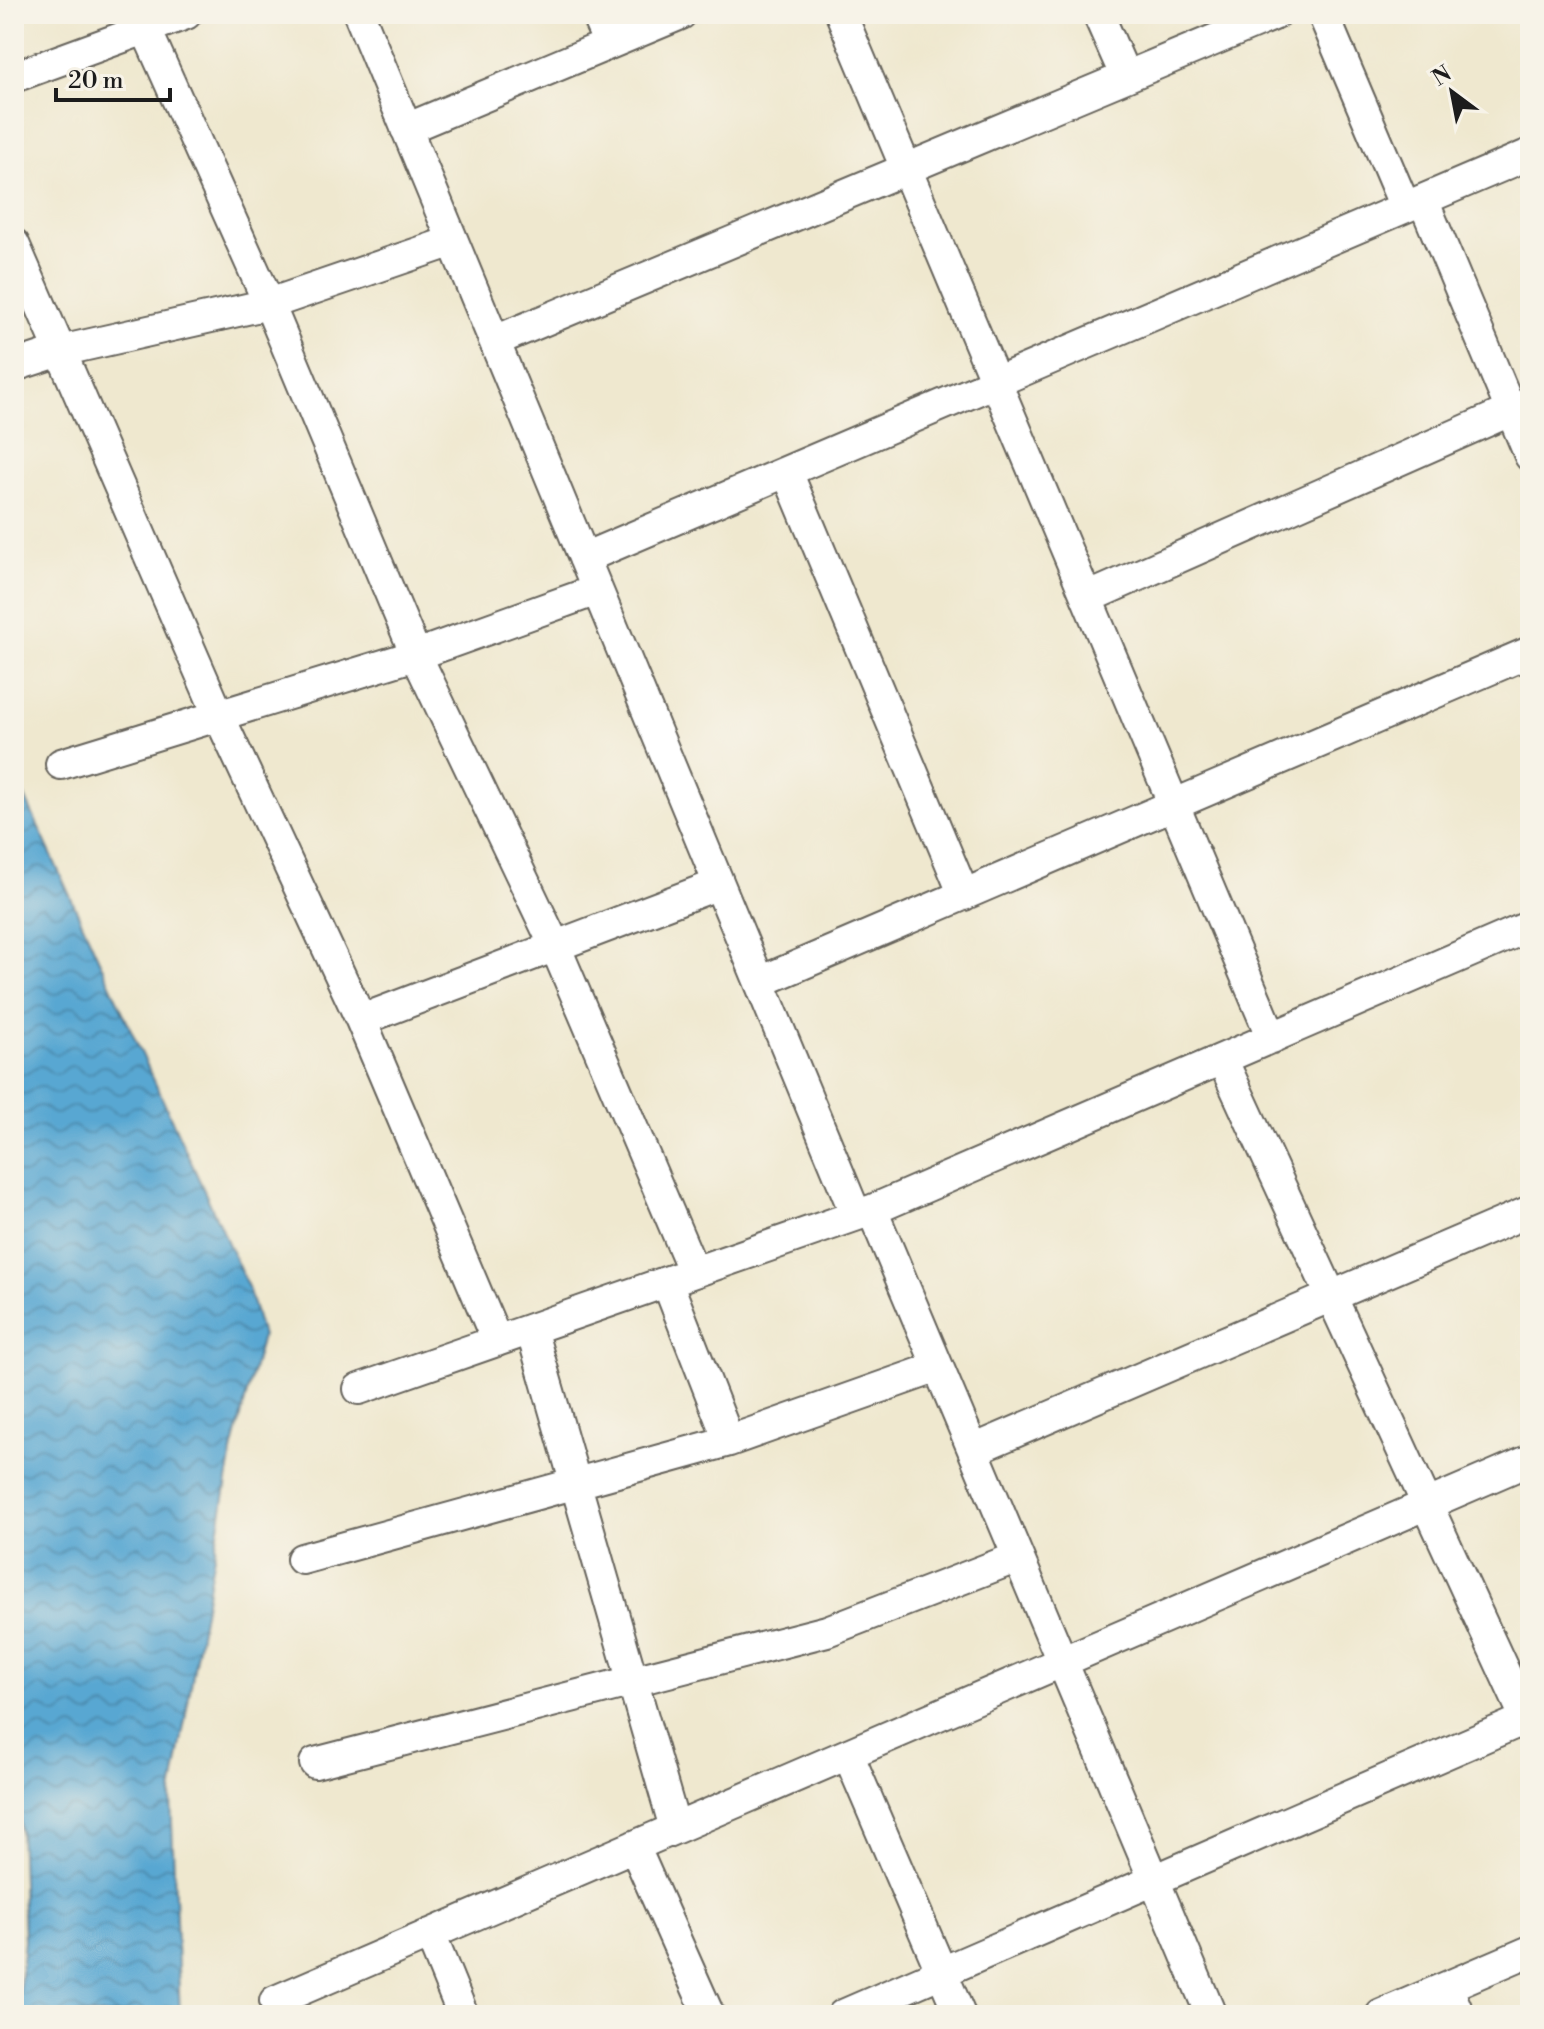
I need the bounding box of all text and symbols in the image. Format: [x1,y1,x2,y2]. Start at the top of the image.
scale bar [56,52,170,102]
north arrow [1412,52,1492,132]
text: N [1428,60,1457,92]
text: 20 m [68,66,124,96]

